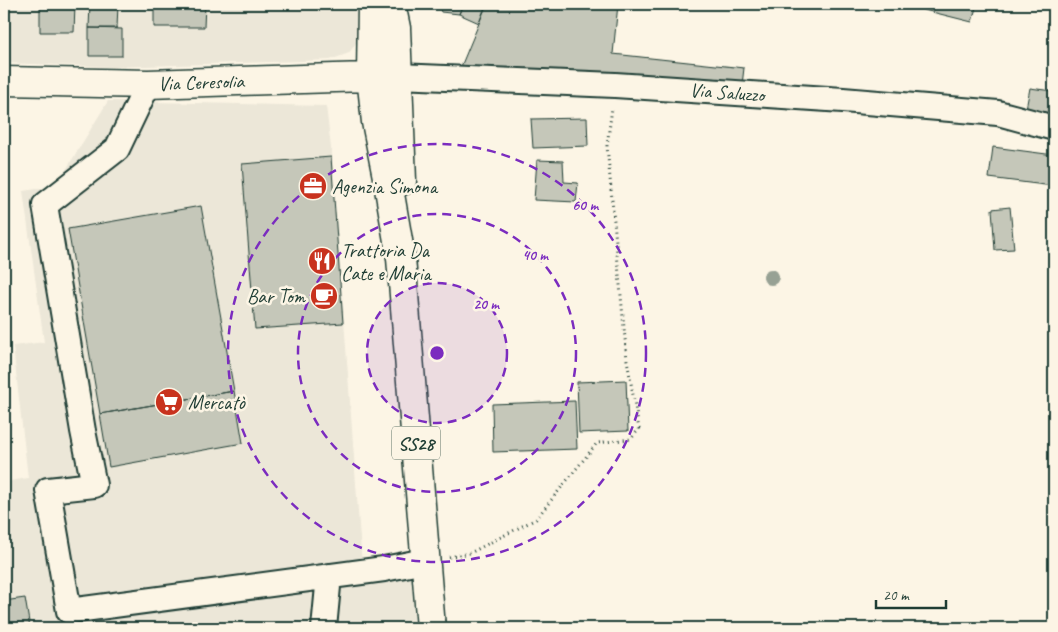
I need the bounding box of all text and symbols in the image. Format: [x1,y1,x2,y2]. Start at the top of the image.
street label: Via Ceresolia [158,68,246,96]
street label: Via Saluzzo [689,77,767,108]
office icon: Agenzia Simona [298,171,328,201]
place label: Agenzia Simona [332,174,439,199]
text: 60 m [572,196,599,215]
place label: Trattoria Da Cate e Maria [341,238,433,286]
restaurant icon: Trattoria Da Cate e Maria [307,246,337,276]
text: 40 m [522,246,549,265]
cafe icon: Bar Tom [309,281,339,311]
place label: Bar Tom [247,284,307,309]
text: 20 m [473,295,500,314]
centre of rings [428,344,446,362]
supermarket icon: Mercatò [154,387,184,417]
place label: Mercatò [188,390,246,415]
road number: SS28 [392,426,440,459]
scale bar [876,577,946,609]
text: 20 m [883,586,910,605]

